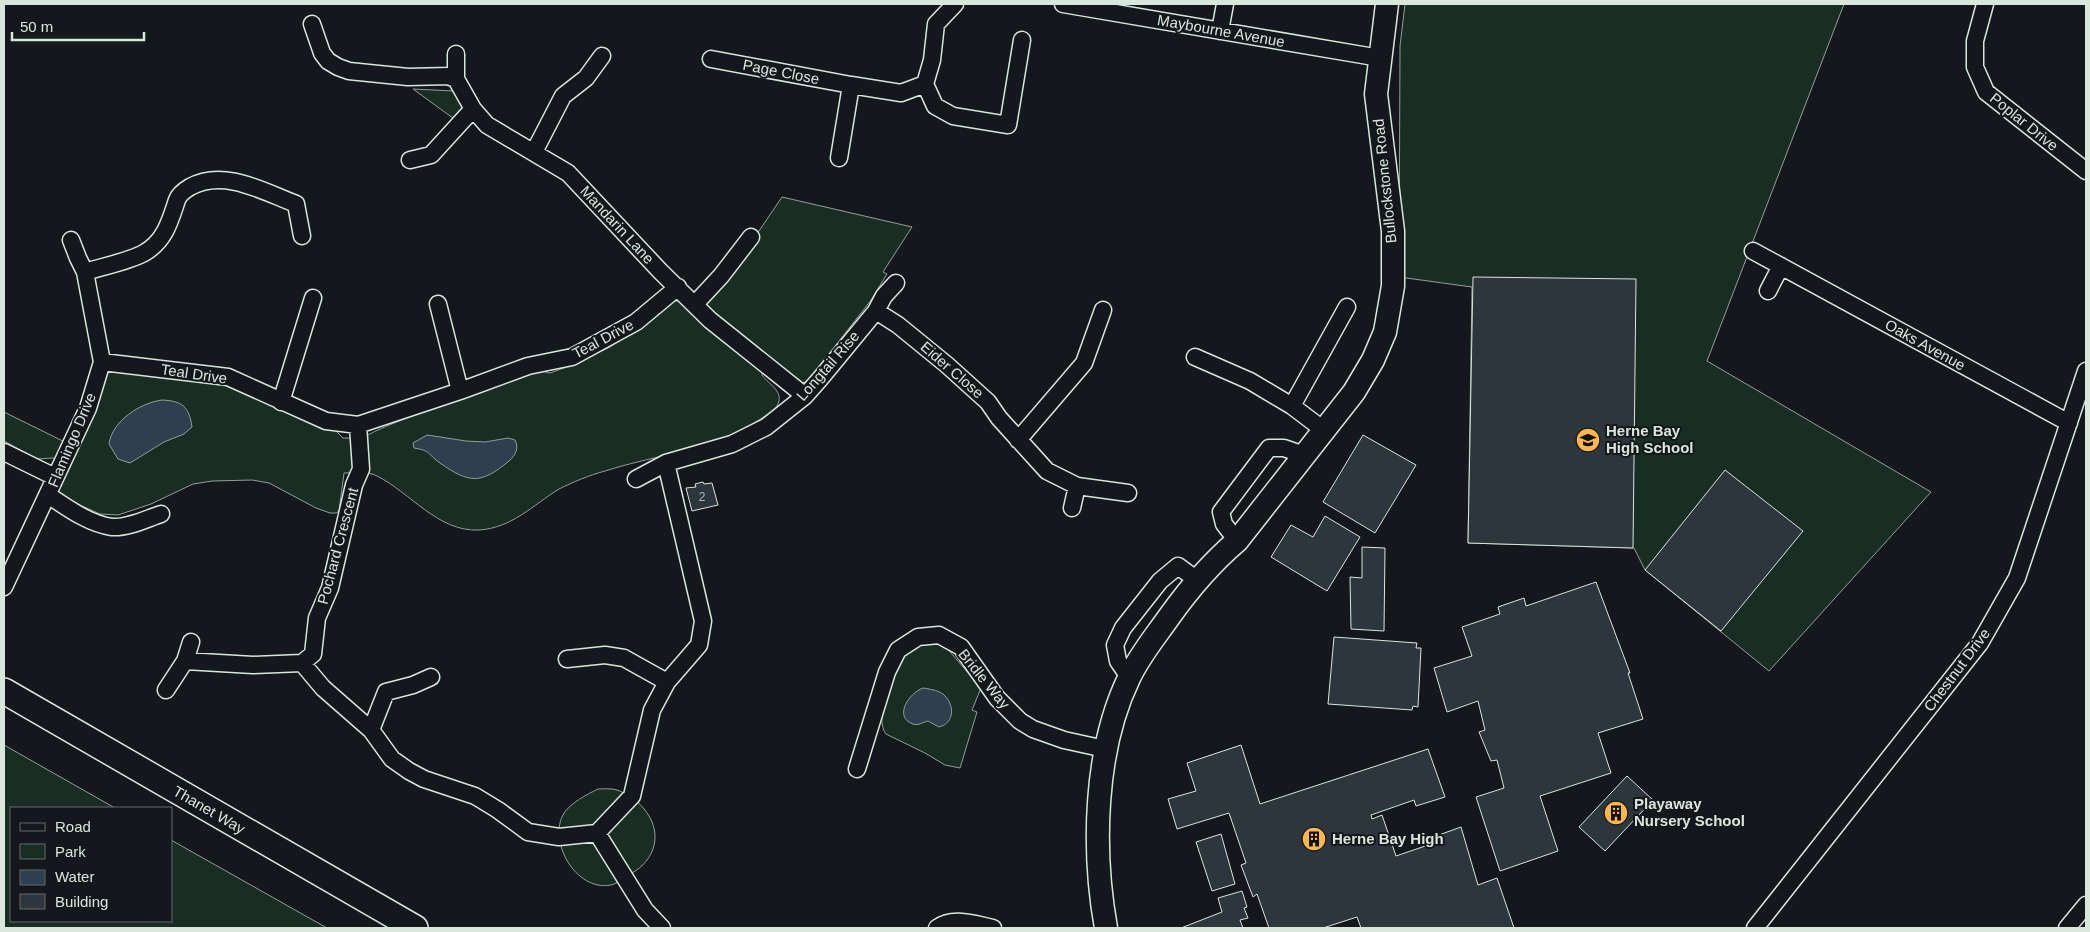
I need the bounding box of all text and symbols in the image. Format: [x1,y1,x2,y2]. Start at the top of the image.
scale bar [12,10,145,42]
street label: Maybourne Avenue [1156,11,1286,50]
text: 50 m [20,18,53,35]
street label: Page Close [741,56,821,87]
street label: Poplar Drive [1987,89,2062,154]
street label: Bullockstone Road [1370,118,1399,244]
street label: Mandarin Lane [577,182,658,267]
street label: Teal Drive [569,315,636,362]
street label: Oaks Avenue [1882,316,1968,374]
street label: Longtail Rise [793,327,862,404]
street label: Eider Close [917,338,987,401]
street label: Teal Drive [160,360,228,387]
street label: Flamingo Drive [44,390,99,490]
place label: Herne Bay High School [1606,422,1694,456]
school or university icon: Herne Bay High School [1575,427,1601,453]
street label: Pochard Crescent [314,485,361,606]
house number: 2 [699,490,706,504]
street label: Chestnut Drive [1920,625,1993,714]
street label: Bridle Way [955,645,1014,712]
street label: Thanet Way [170,782,249,837]
place label: Playaway Nursery School [1634,795,1745,829]
building icon: Playaway Nursery School [1603,800,1629,826]
legend [10,807,172,922]
text: Road [55,818,91,835]
building icon: Herne Bay High [1301,826,1327,852]
place label: Herne Bay High [1332,830,1444,847]
text: Park [55,843,86,860]
text: Water [55,868,94,885]
text: Building [55,893,108,910]

